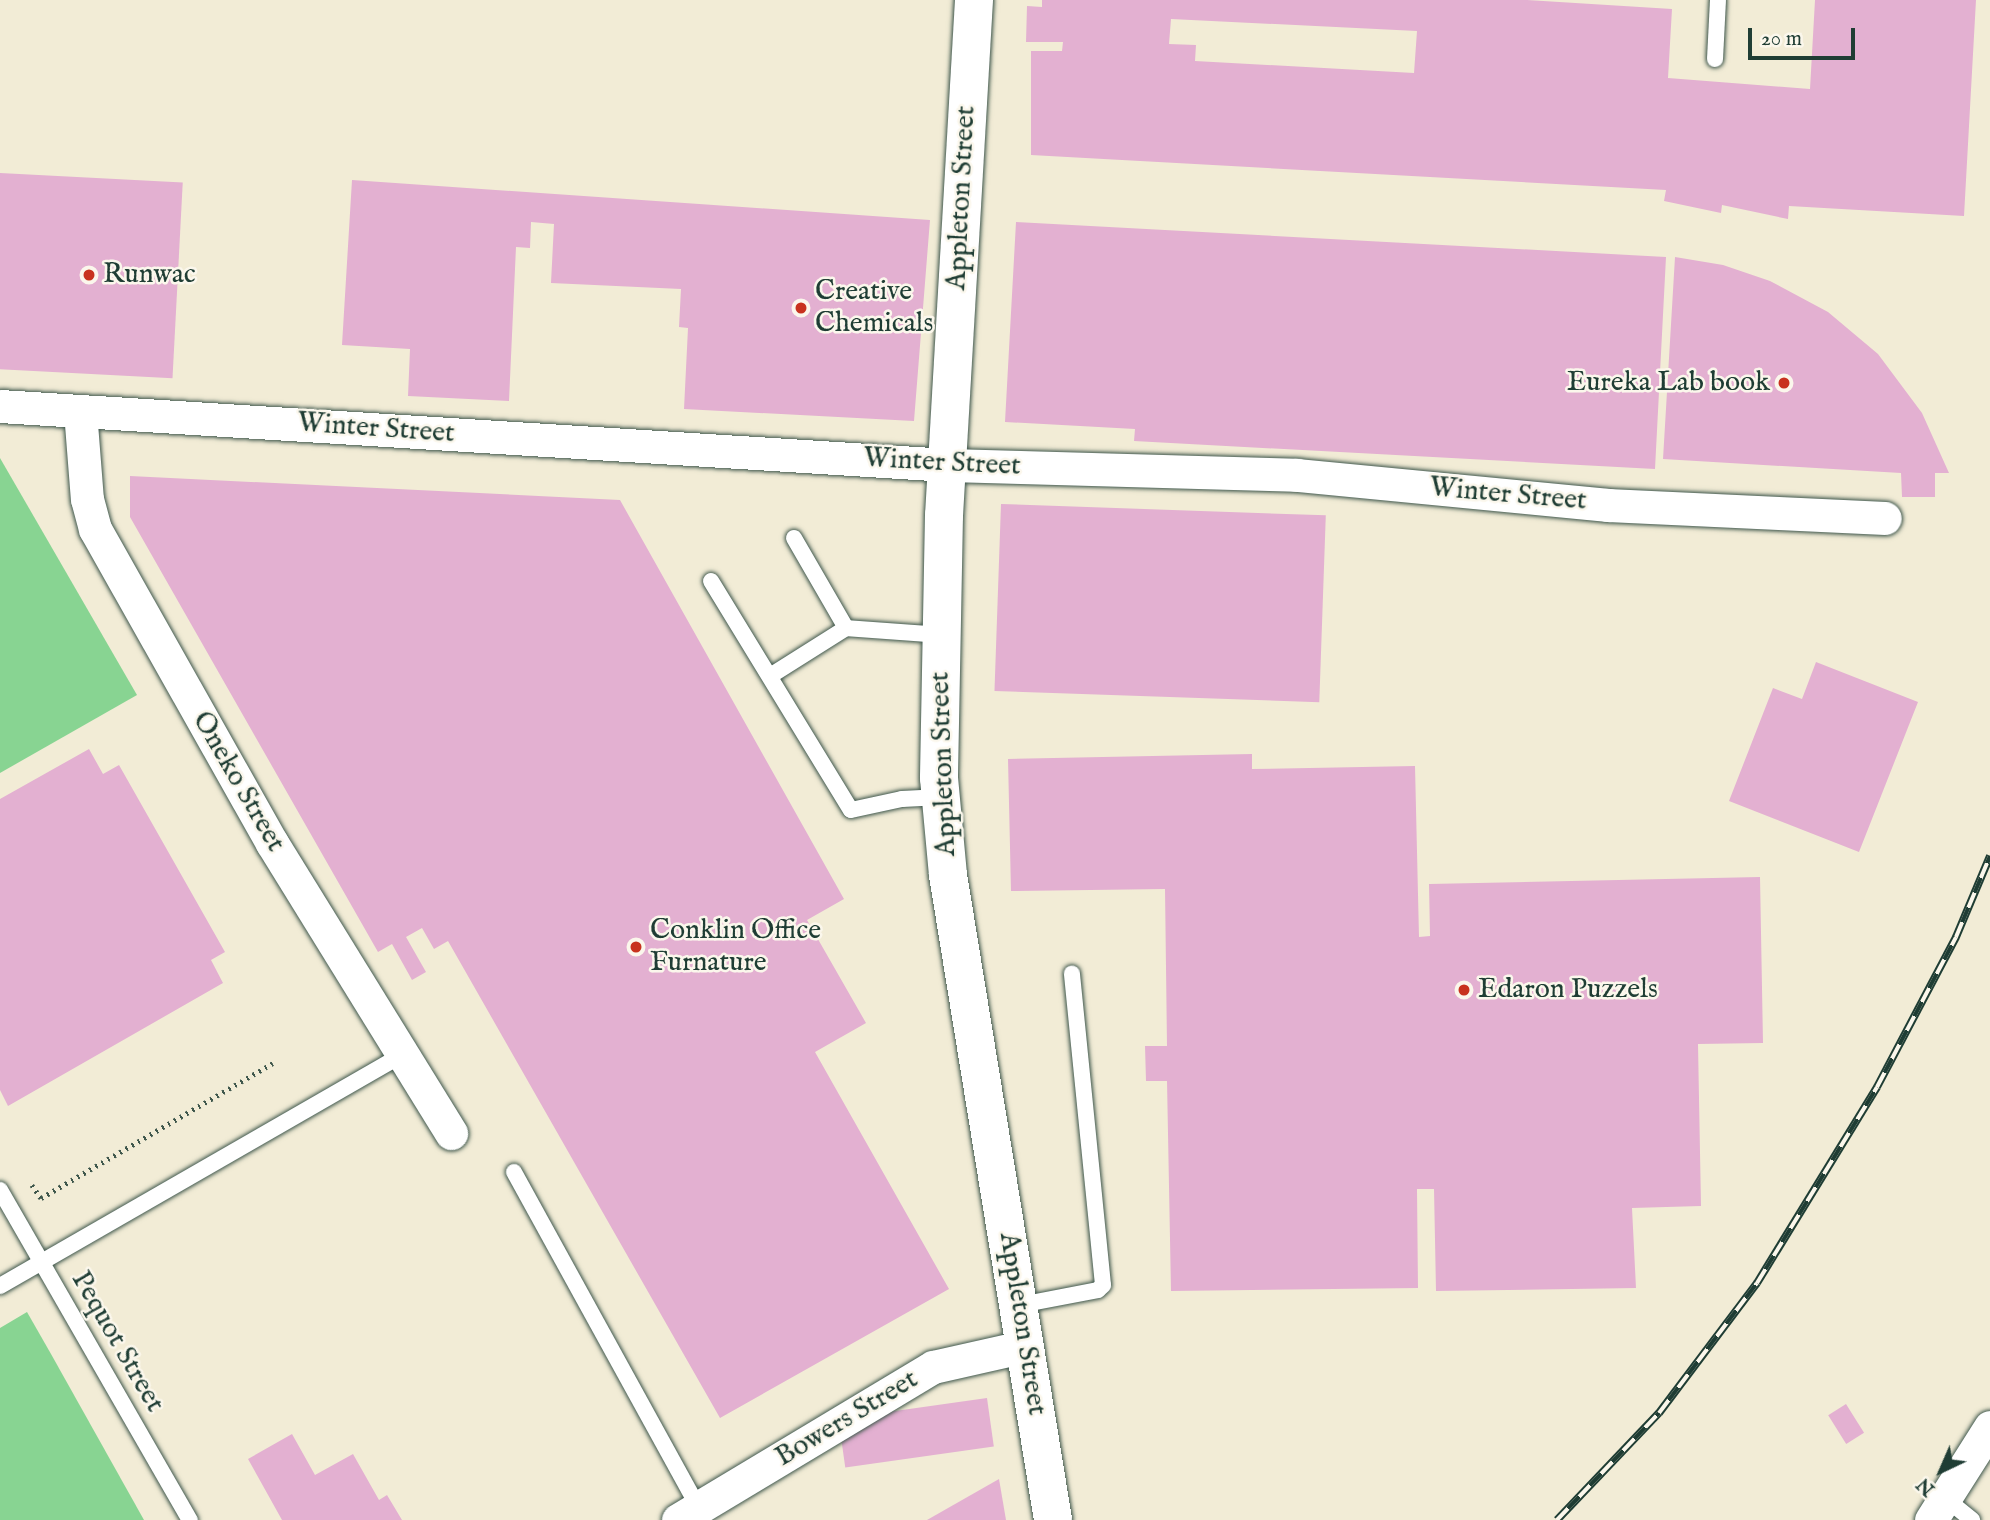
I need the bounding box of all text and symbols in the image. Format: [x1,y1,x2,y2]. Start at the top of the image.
scale bar [1752,14,1859,58]
text: 20 m [1761,26,1802,53]
street label: Appleton Street [940,105,984,291]
place label: Runwac [103,258,196,292]
marker: Runwac [81,267,97,283]
place label: Creative Chemicals [815,275,933,341]
marker: Creative Chemicals [793,300,809,316]
place label: Eureka Lab book [1567,366,1770,400]
marker: Eureka Lab book [1776,375,1792,391]
street label: Winter Street [296,407,456,451]
street label: Winter Street [863,442,1021,484]
street label: Winter Street [1428,471,1588,519]
street label: Appleton Street [924,671,964,857]
street label: Oneko Street [184,706,292,858]
place label: Conklin Office Furnature [650,914,821,980]
marker: Conklin Office Furnature [628,939,644,955]
place label: Edaron Puzzels [1478,973,1658,1007]
marker: Edaron Puzzels [1456,982,1472,998]
street label: Appleton Street [991,1230,1053,1418]
street label: Pequot Street [63,1265,171,1419]
street label: Bowers Street [770,1363,924,1475]
north arrow [1906,1436,1976,1506]
text: N [1912,1472,1941,1500]

